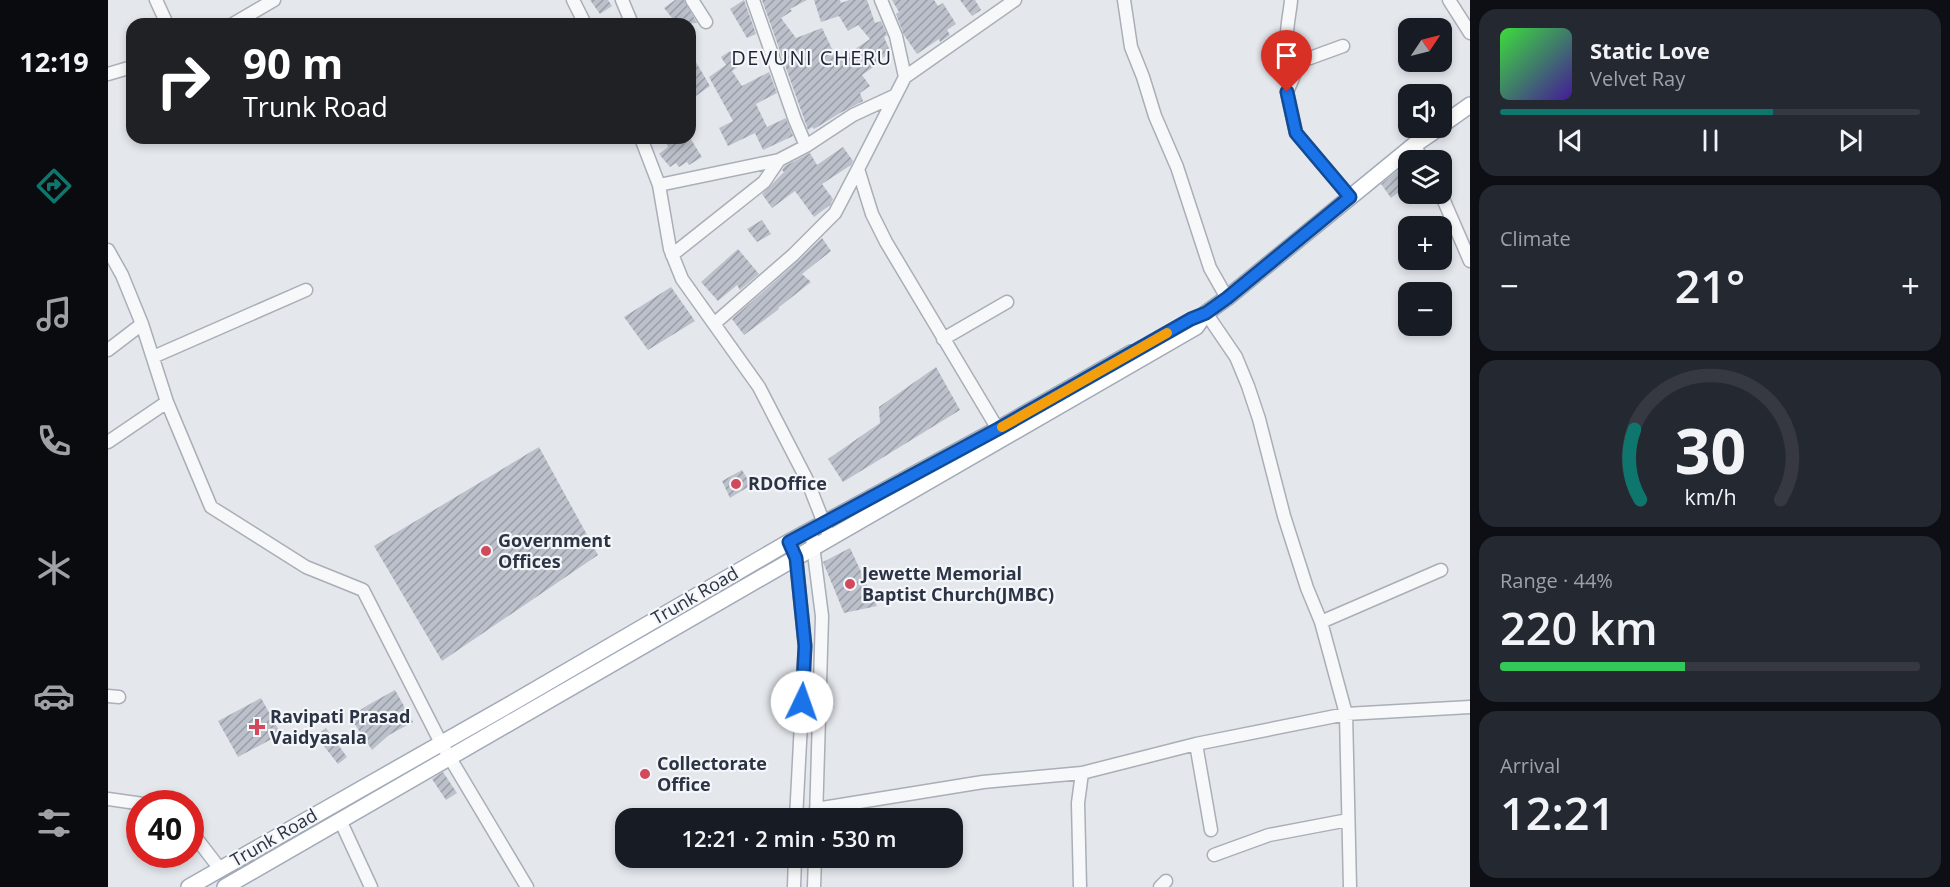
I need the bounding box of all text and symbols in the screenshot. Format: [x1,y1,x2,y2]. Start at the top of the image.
north arrow [1398,18,1452,72]
map controls [1398,18,1452,336]
pin [1261,30,1312,92]
text: 90 m [243,34,343,91]
text: Static Love [1590,35,1710,65]
icon: arrive [1270,39,1303,72]
icon: right [144,42,222,120]
text: 12:19 [19,43,89,80]
district label: DEVUNI CHERU [731,44,893,71]
text: Velvet Ray [1590,65,1685,92]
button: sound [1398,84,1452,138]
text: Trunk Road [243,88,388,125]
icon: previous [1554,124,1587,157]
icon: pause [1694,124,1727,157]
icon: next [1834,124,1867,157]
button: layers [1398,150,1452,204]
icon: directions [33,165,75,207]
button: + [1398,216,1452,270]
text: Climate [1500,225,1571,252]
text: 21° [1675,255,1745,316]
text: − [1500,263,1519,308]
text: + [1901,263,1920,308]
button: − [1398,282,1452,336]
icon: music [33,293,75,335]
text: 30 [1674,408,1746,493]
icon: phone [33,420,75,462]
place label: RDOffice [748,471,827,495]
marker: RDOffice [729,477,743,491]
text: km/h [1684,483,1736,512]
place label: Government Offices [498,528,611,573]
marker: Government Offices [479,544,493,558]
icon: climate [33,547,75,589]
street label: Trunk Road [647,561,742,630]
place label: Jewette Memorial Baptist Church(JMBC) [860,561,1054,606]
text: Range · 44% [1500,567,1613,594]
marker: Jewette Memorial Baptist Church(JMBC) [843,577,857,591]
text: 220 km [1500,597,1658,658]
position arrow [770,670,834,734]
icon: car [33,675,75,717]
place label: Ravipati Prasad Vaidyasala [270,704,410,749]
marker: Ravipati Prasad Vaidyasala [248,718,266,736]
place label: Collectorate Office [657,751,767,796]
text: Arrival [1500,752,1560,779]
marker: Collectorate Office [638,767,652,781]
text: 12:21 [1500,782,1615,843]
speed limit sign: 40 [126,790,204,868]
icon: filters [33,802,75,844]
street label: Trunk Road [226,803,321,872]
text: 12:21 · 2 min · 530 m [681,823,897,853]

